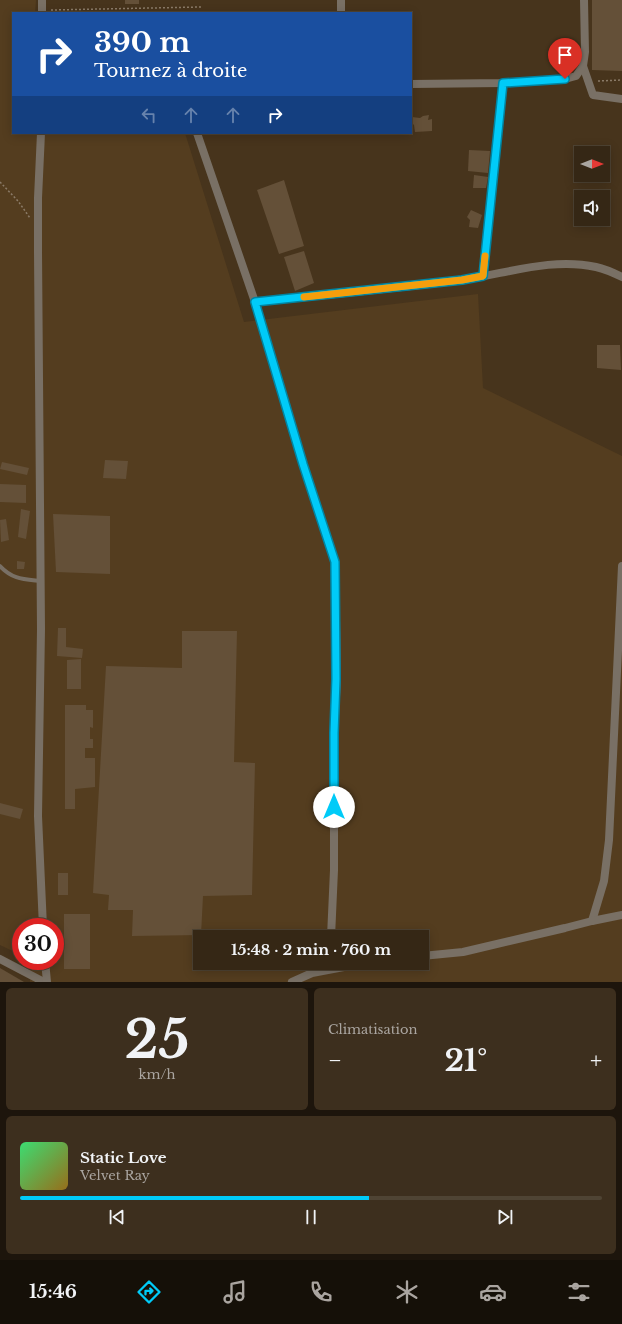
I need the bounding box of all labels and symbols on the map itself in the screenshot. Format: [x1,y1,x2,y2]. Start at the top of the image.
pin [548,38,582,79]
north arrow [574,146,610,182]
position arrow [313,786,355,828]
speed limit sign: 30 [12,918,64,970]

